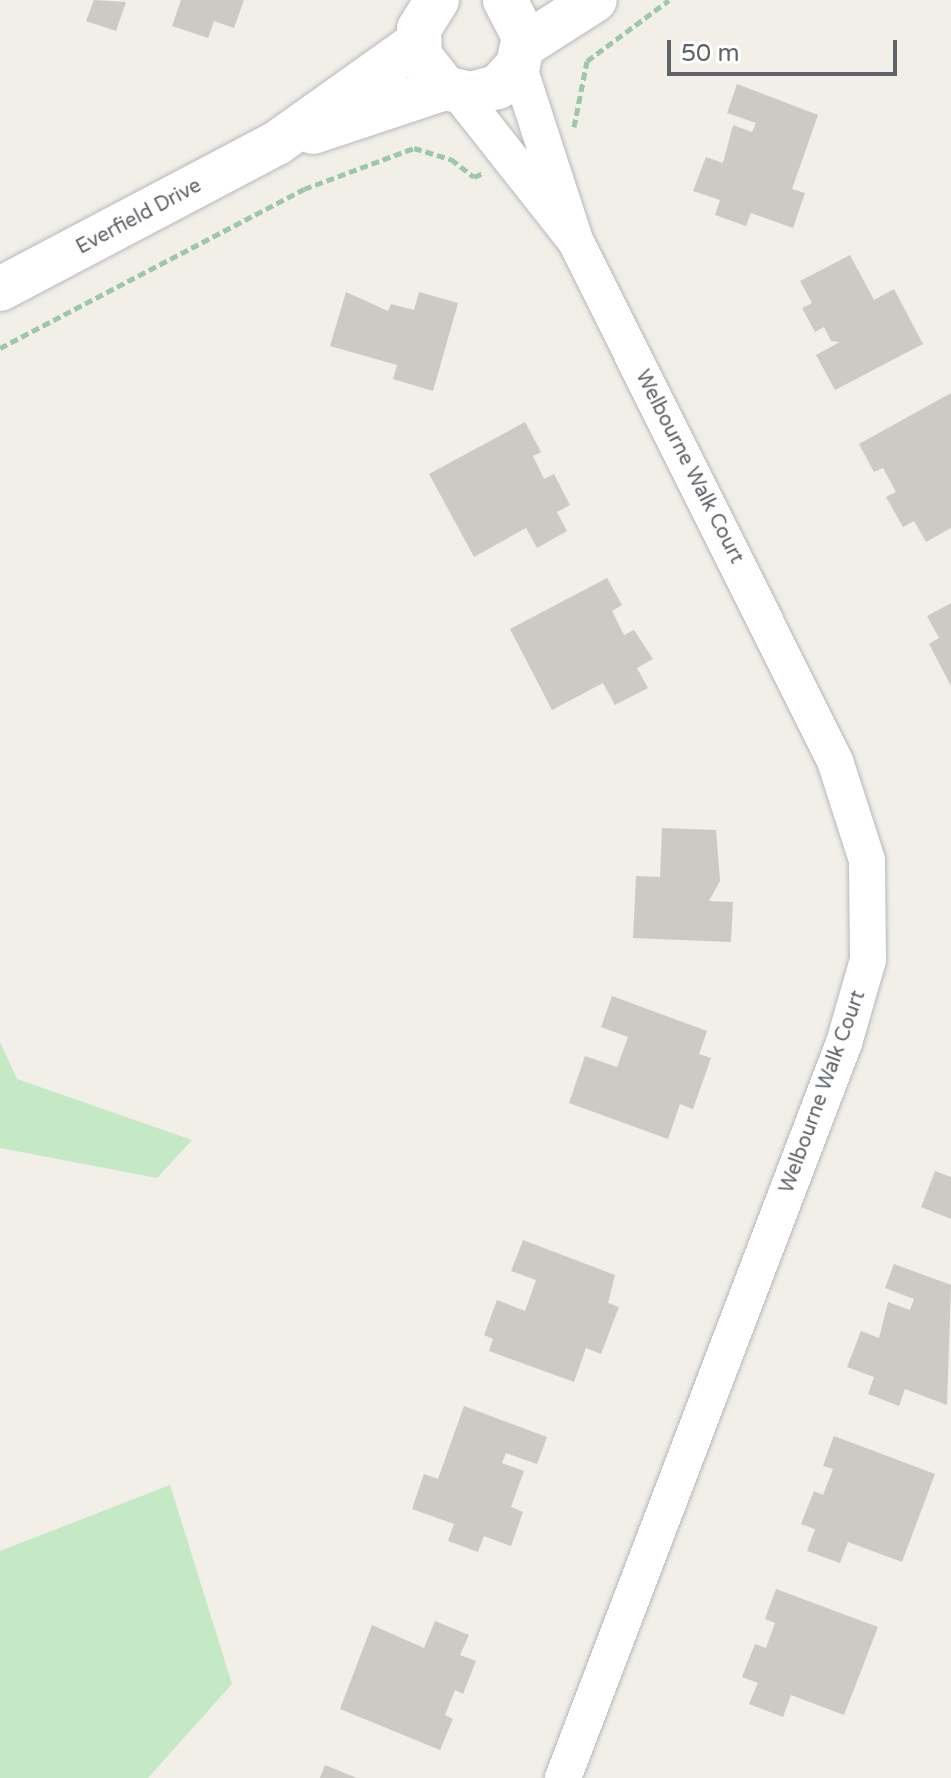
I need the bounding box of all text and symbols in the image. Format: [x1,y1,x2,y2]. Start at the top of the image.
scale bar [671,24,901,74]
text: 50 m [681,39,739,68]
street label: Everfield Drive [72,174,206,260]
street label: Welbourne Walk Court [630,366,748,568]
street label: Welbourne Walk Court [775,987,871,1197]

